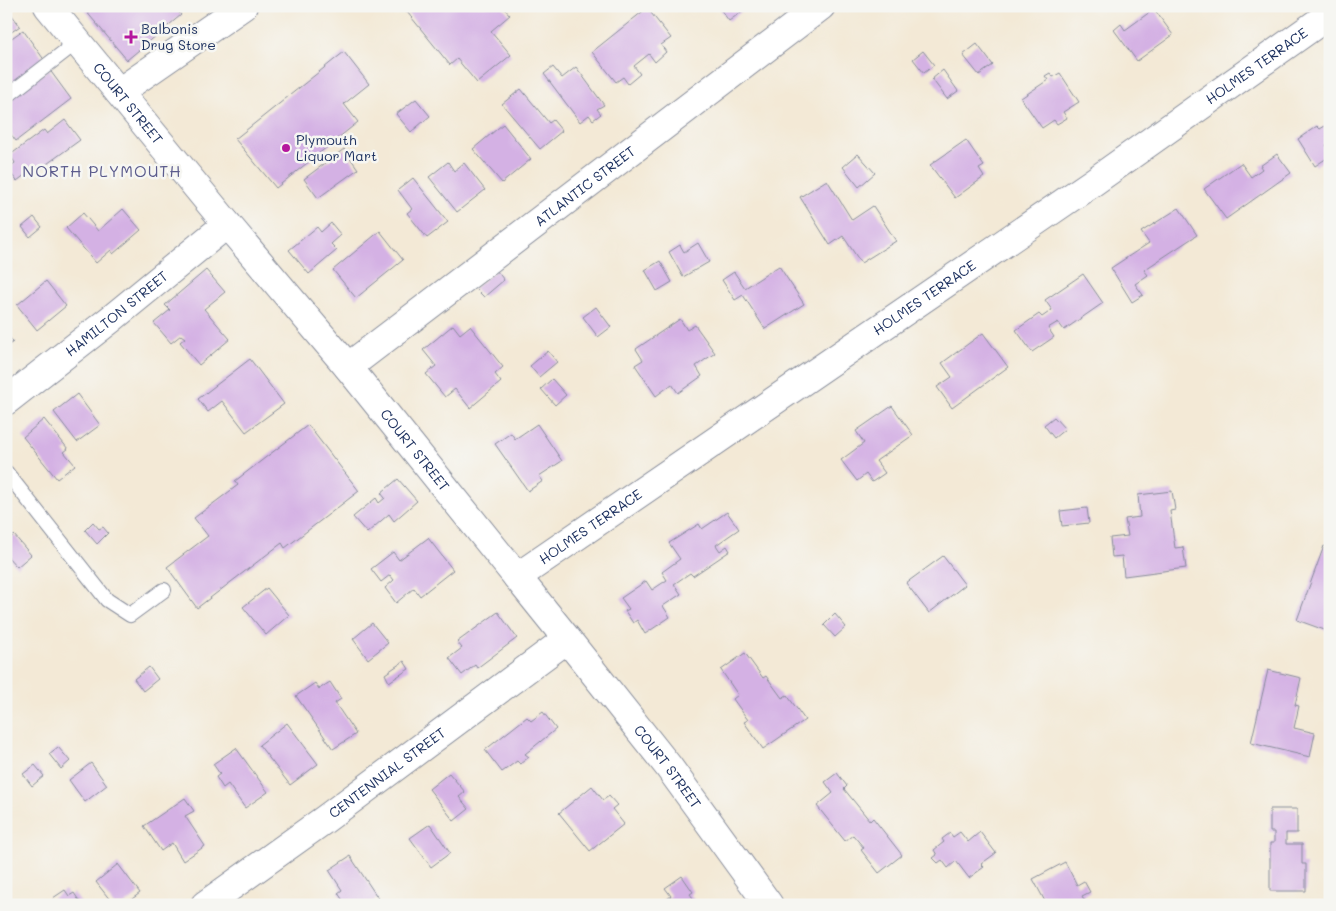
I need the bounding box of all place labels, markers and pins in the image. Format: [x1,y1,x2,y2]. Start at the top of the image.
place label: Balbonis Drug Store [141,19,216,54]
marker: Balbonis Drug Store [125,31,137,43]
place label: Plymouth Liquor Mart [296,130,377,165]
marker: Plymouth Liquor Mart [280,142,292,154]

